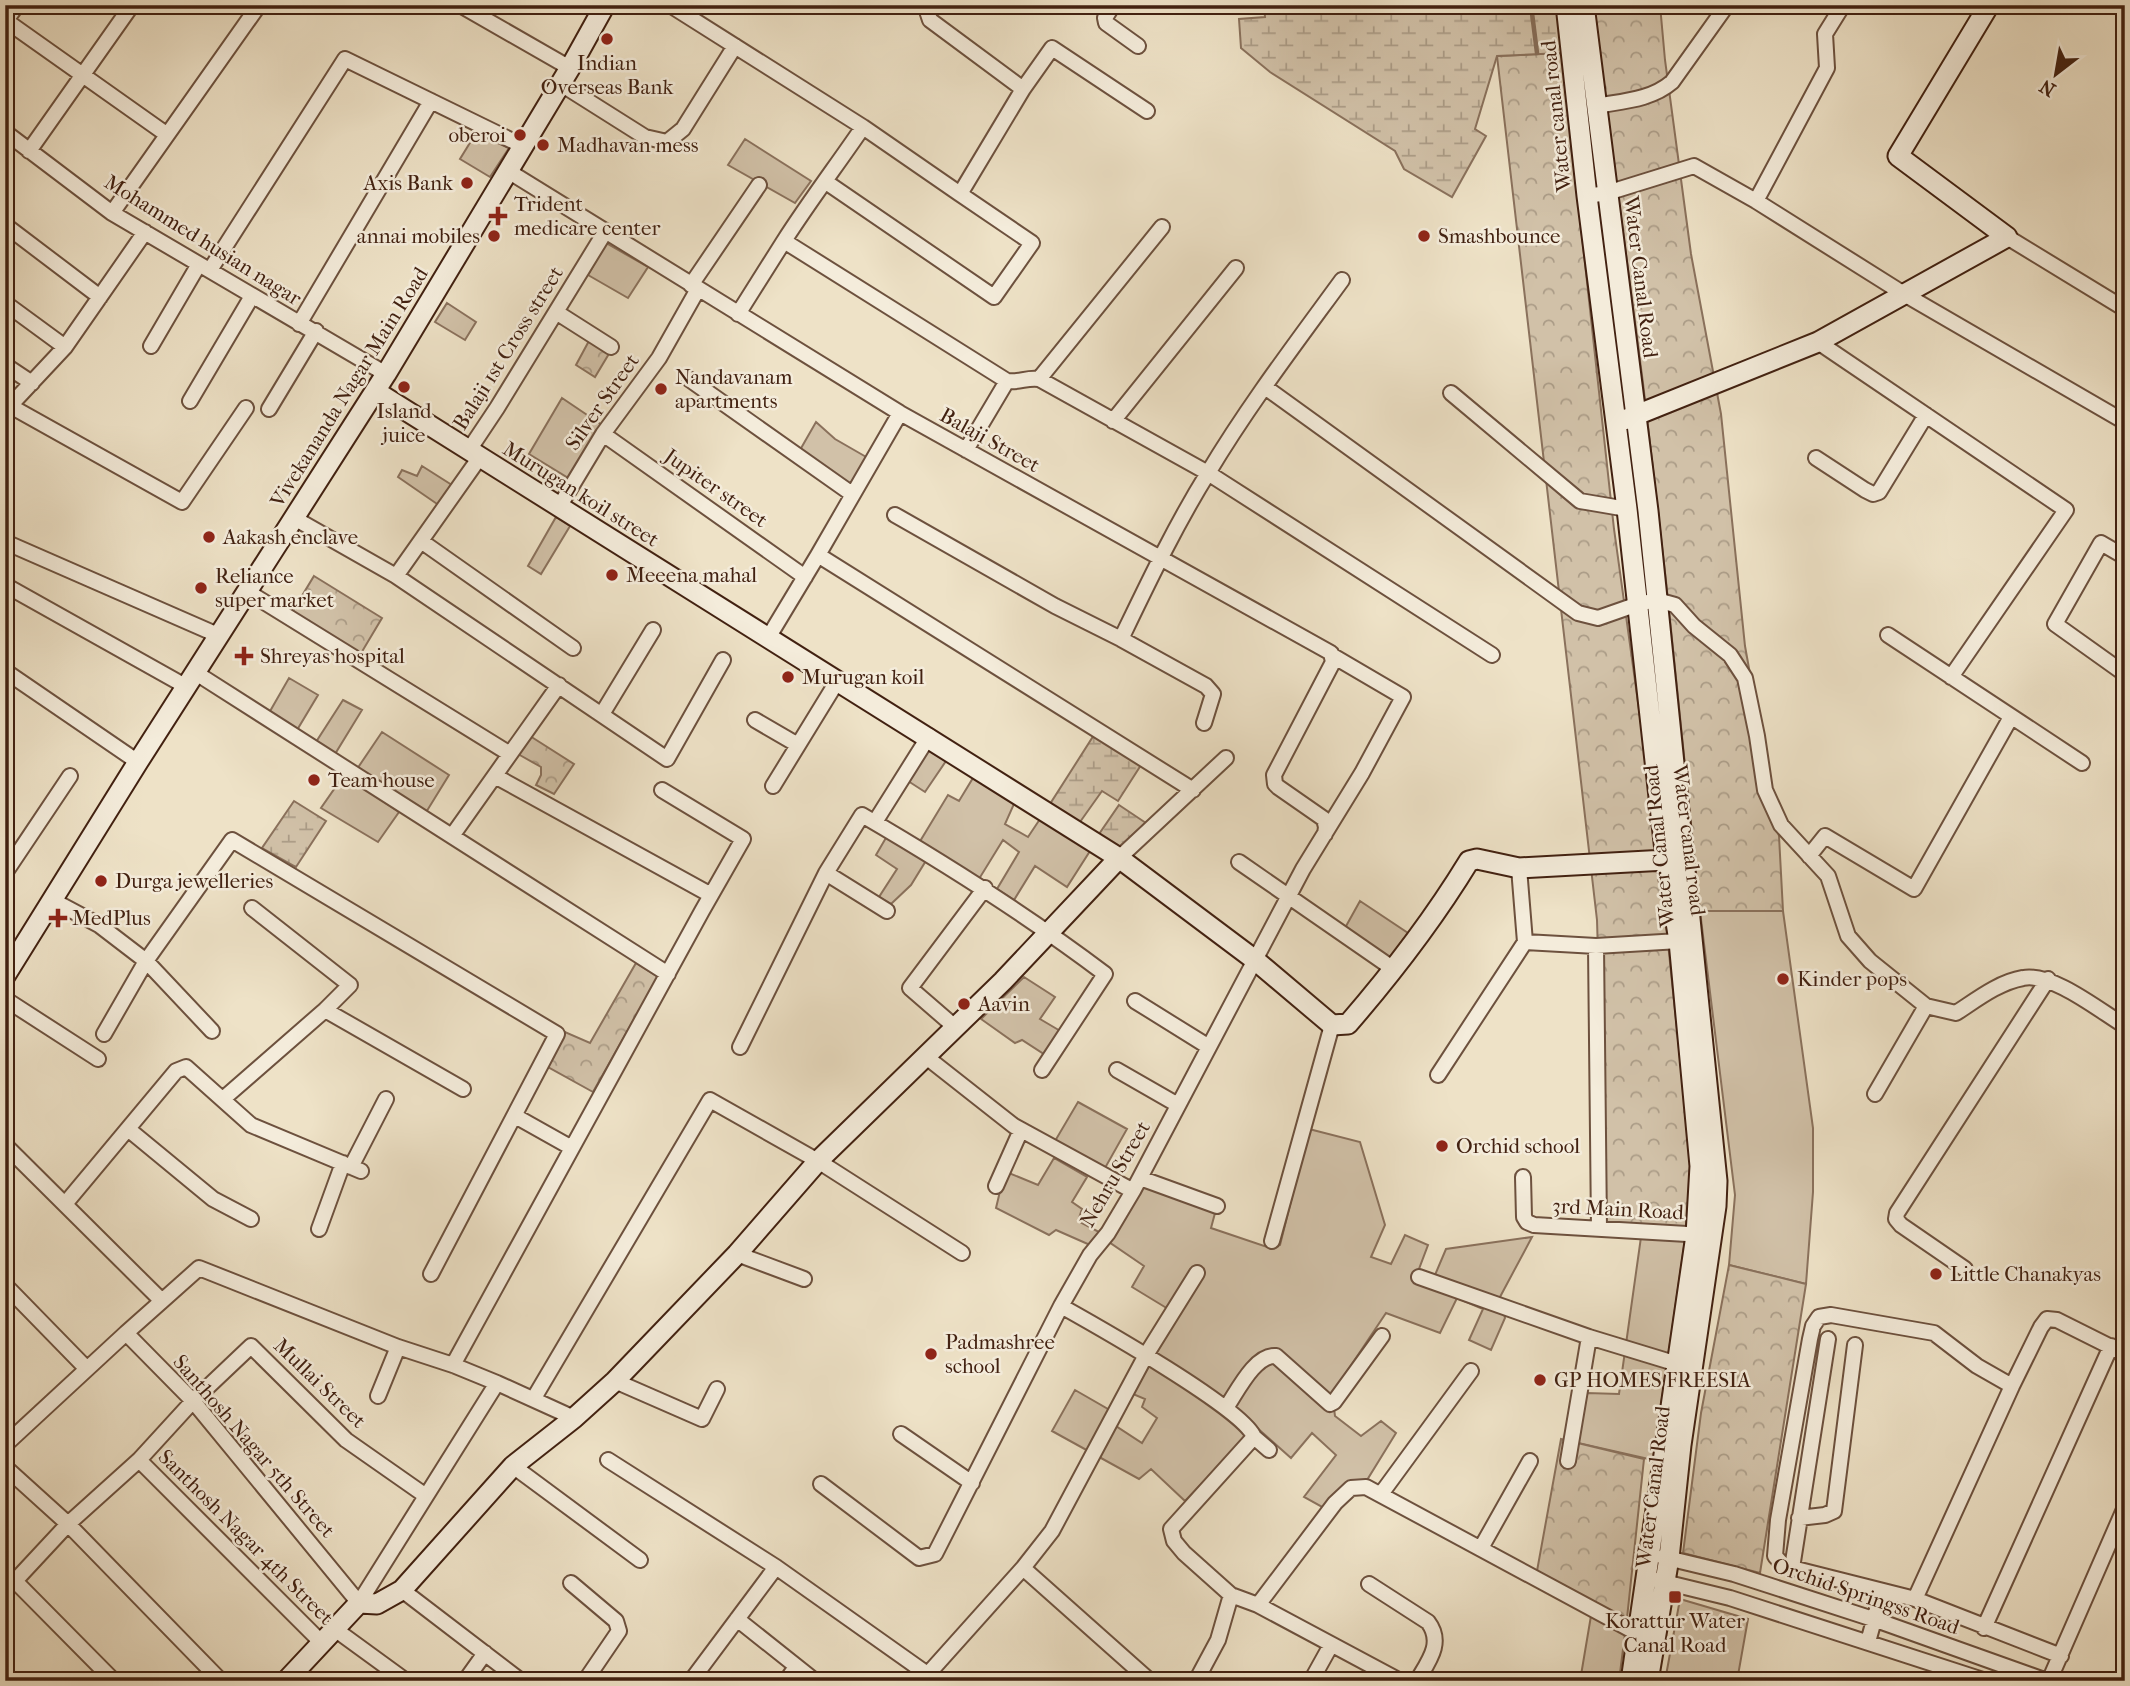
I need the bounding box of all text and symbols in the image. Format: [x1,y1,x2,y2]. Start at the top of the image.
marker: Indian Overseas Bank [599,31,615,47]
north arrow [2022,38,2092,108]
street label: Water canal road [1536,39,1576,194]
place label: Indian Overseas Bank [541,51,673,99]
text: N [2035,74,2060,101]
place label: oberoi [449,123,506,147]
marker: oberoi [512,127,528,143]
place label: Madhavan mess [557,133,699,157]
marker: Madhavan mess [535,137,551,153]
street label: Mohammed husian nagar [100,170,306,311]
place label: Axis Bank [363,171,453,195]
marker: Axis Bank [459,175,475,191]
place label: Trident medicare center [514,192,660,240]
street label: Water Canal Road [1619,194,1663,360]
marker: Trident medicare center [488,206,508,226]
place label: annai mobiles [357,224,480,248]
place label: Smashbounce [1438,224,1560,248]
marker: annai mobiles [486,228,502,244]
marker: Smashbounce [1416,228,1432,244]
street label: Balaji 1st Cross street [448,261,568,434]
street label: Vivekananda Nagar Main Road [265,262,433,512]
street label: Silver Street [560,349,644,455]
place label: Nandavanam apartments [675,365,793,413]
marker: Island juice [396,379,412,395]
marker: Nandavanam apartments [653,381,669,397]
place label: Island juice [377,399,432,447]
street label: Balaji Street [936,403,1045,477]
street label: Murugan koil street [499,436,664,552]
street label: Jupiter street [658,442,773,533]
place label: Aakash enclave [222,525,358,549]
marker: Aakash enclave [201,529,217,545]
place label: Meeena mahal [626,563,757,587]
place label: Reliance super market [215,564,335,612]
marker: Meeena mahal [604,567,620,583]
marker: Reliance super market [193,580,209,596]
place label: Shreyas hospital [260,644,405,668]
marker: Shreyas hospital [234,646,254,666]
place label: Murugan koil [802,665,925,689]
marker: Murugan koil [780,669,796,685]
street label: Water canal road [1668,762,1710,917]
street label: Water Canal Road [1638,763,1680,929]
place label: Team house [328,768,435,792]
marker: Team house [306,772,322,788]
place label: Durga jewelleries [115,869,273,893]
marker: Durga jewelleries [93,873,109,889]
place label: MedPlus [72,906,151,930]
marker: MedPlus [50,910,66,926]
place label: Kinder pops [1797,967,1907,991]
marker: Kinder pops [1775,971,1791,987]
place label: Aavin [977,992,1030,1016]
marker: Aavin [956,996,972,1012]
street label: Nehru Street [1075,1116,1155,1231]
place label: Orchid school [1456,1134,1580,1158]
marker: Orchid school [1434,1138,1450,1154]
street label: 3rd Main Road [1552,1194,1685,1224]
place label: Little Chanakyas [1950,1262,2101,1286]
marker: Little Chanakyas [1928,1266,1944,1282]
place label: Padmashree school [945,1330,1055,1378]
street label: Mullai Street [269,1333,371,1433]
marker: Padmashree school [923,1346,939,1362]
street label: Santhosh Nagar 5th Street [168,1350,340,1543]
place label: GP HOMES FREESIA [1554,1368,1751,1392]
marker: GP HOMES FREESIA [1532,1372,1548,1388]
street label: Water Canal Road [1631,1404,1675,1570]
street label: Santhosh Nagar 4th Street [154,1445,339,1630]
street label: Orchid Springss Road [1769,1553,1963,1639]
marker: Korattur Water Canal Road [1667,1589,1683,1605]
place label: Korattur Water Canal Road [1605,1609,1745,1657]

